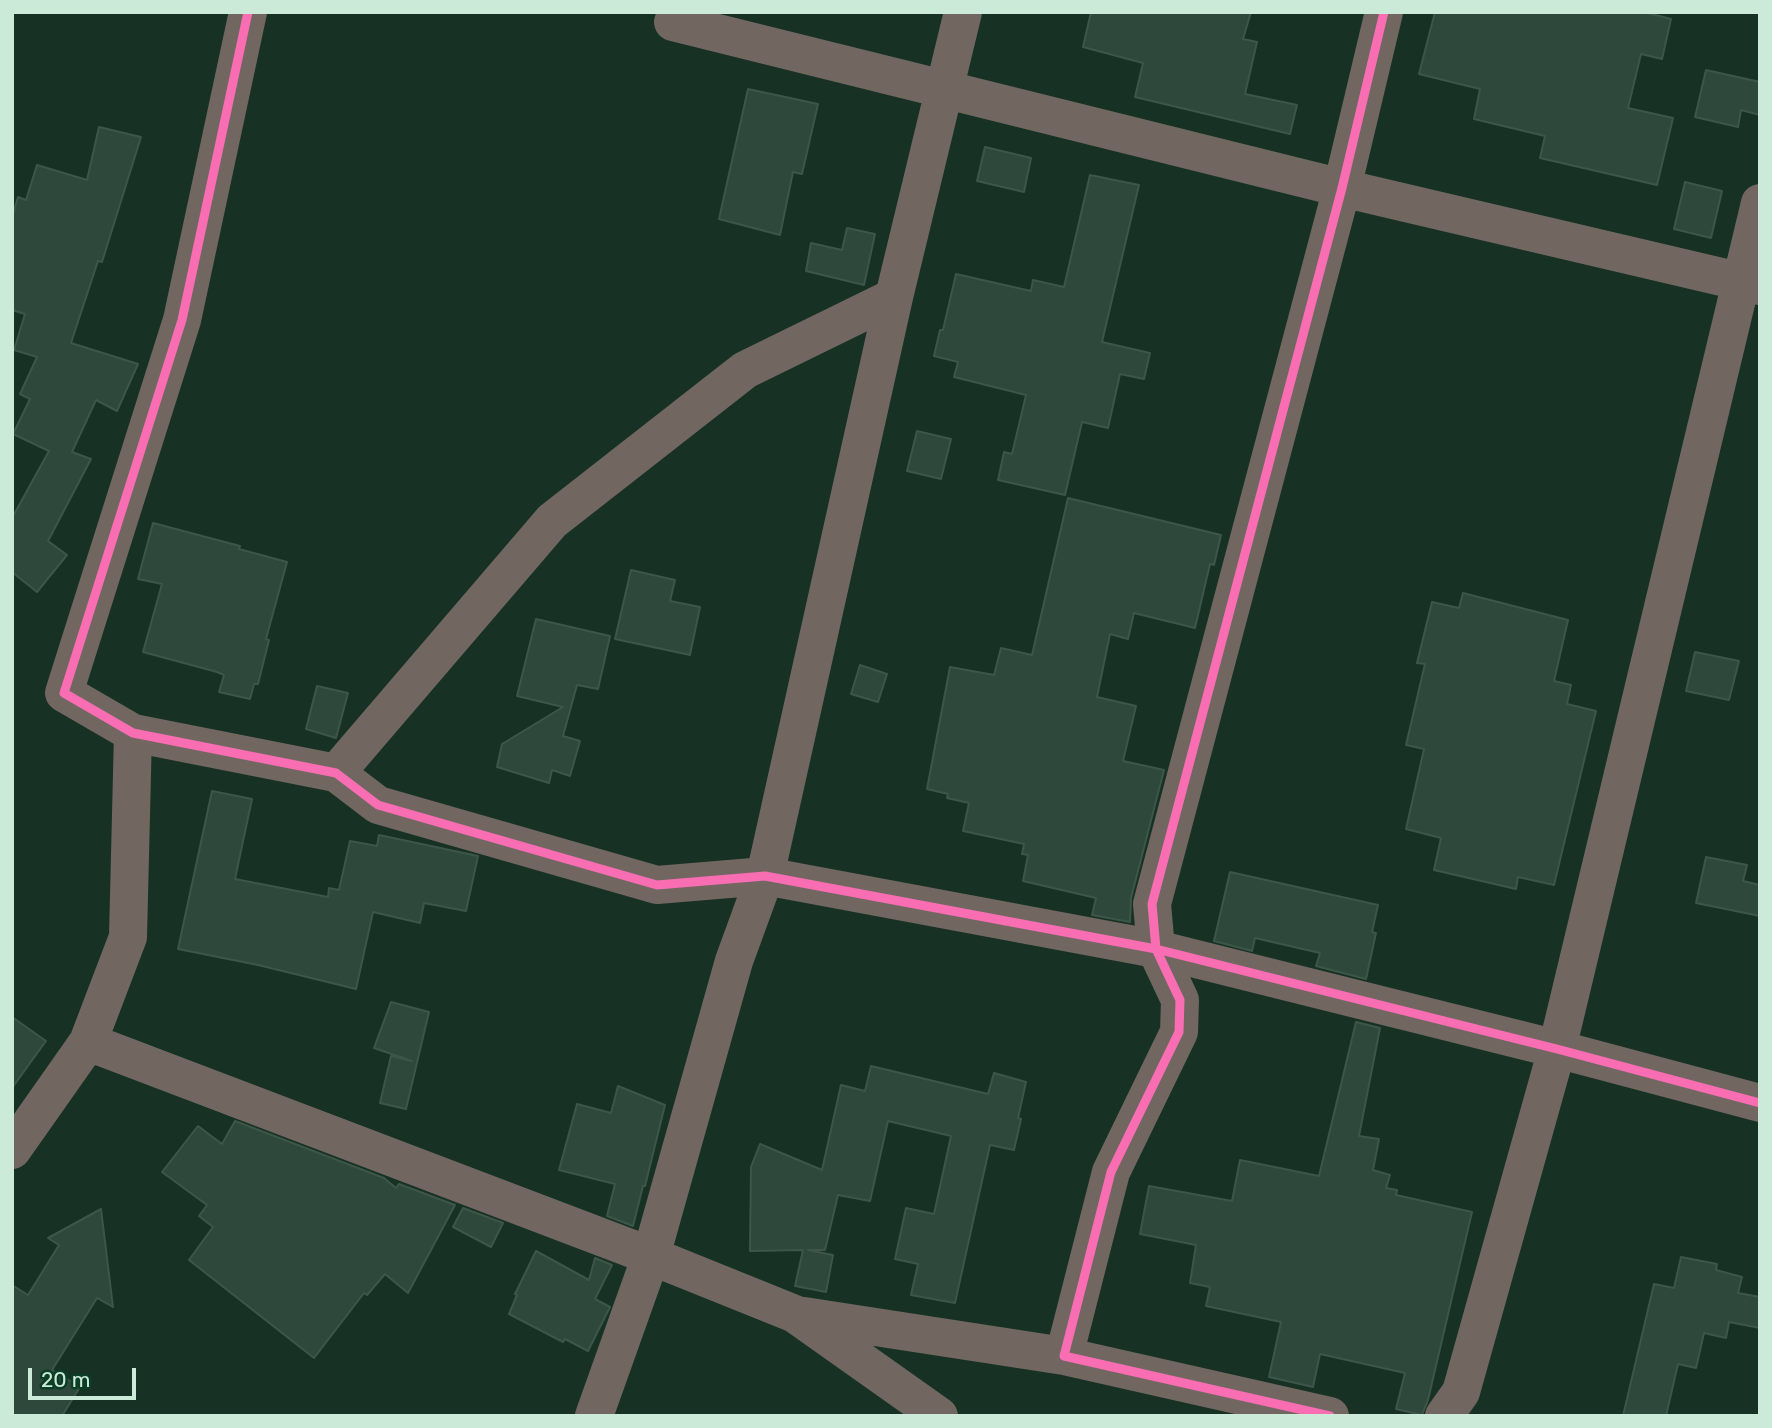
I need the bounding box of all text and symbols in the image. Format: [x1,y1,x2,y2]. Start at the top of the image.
scale bar [32,1354,140,1398]
text: 20 m [41,1367,90,1392]

